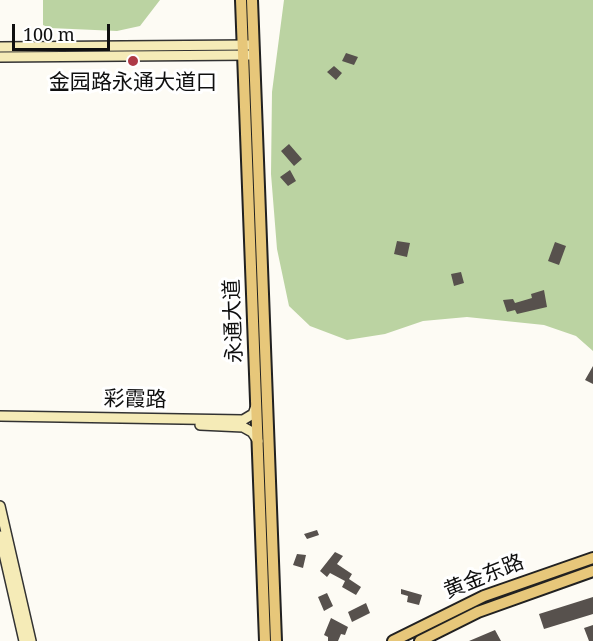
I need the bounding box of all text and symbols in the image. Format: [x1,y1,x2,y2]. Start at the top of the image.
scale bar [15,12,112,50]
text: 100 m [23,22,75,46]
marker: 金园路永通大道口 [126,54,140,68]
place label: 金园路永通大道口 [49,70,217,96]
street label: 永通大道 [220,279,248,363]
street label: 彩霞路 [103,387,167,413]
street label: 黄金东路 [440,550,528,604]

